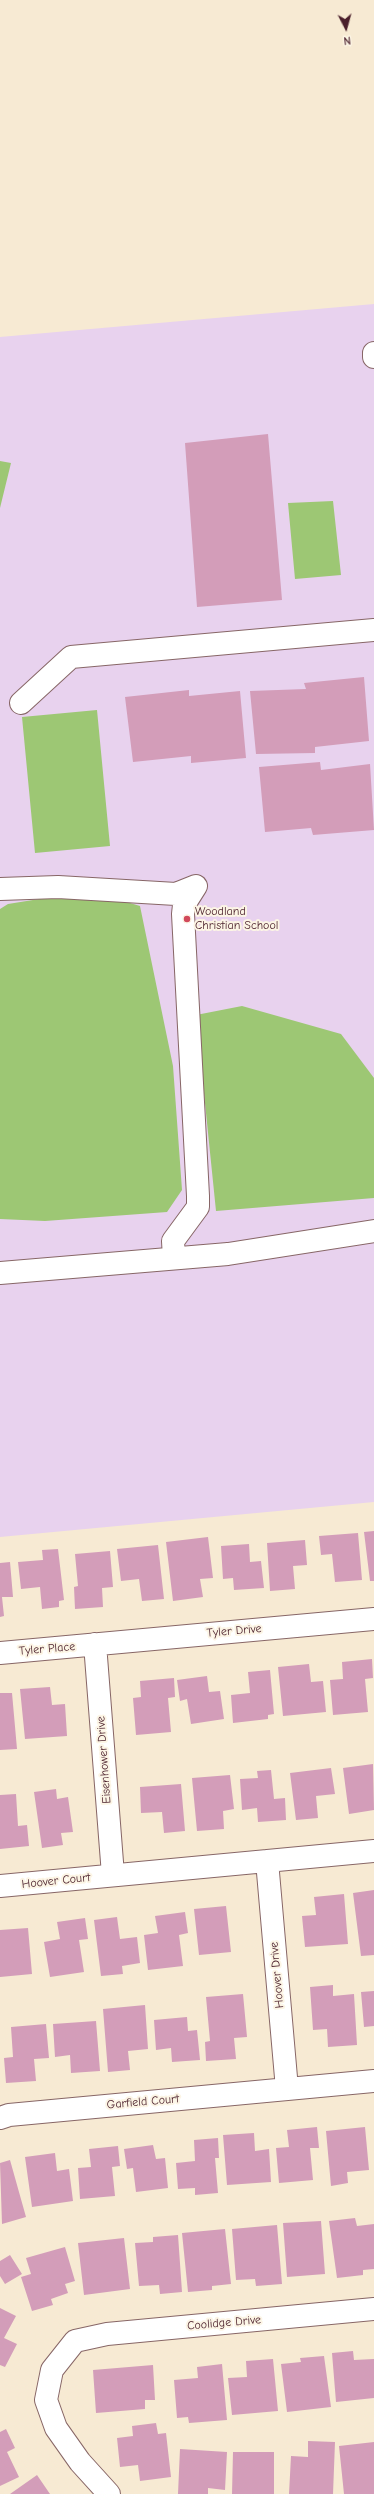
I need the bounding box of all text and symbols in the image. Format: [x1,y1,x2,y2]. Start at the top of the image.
north arrow [326,8,366,48]
text: N [343,34,352,47]
place label: Woodland Christian School [195,905,278,933]
marker: Woodland Christian School [182,914,192,924]
street label: Tyler Drive [206,1621,262,1641]
street label: Tyler Place [18,1639,76,1659]
street label: Eisenhower Drive [94,1716,114,1804]
street label: Hoover Court [21,1870,91,1892]
street label: Hoover Drive [267,1941,287,2009]
street label: Garfield Court [106,2092,180,2112]
street label: Coolidge Drive [187,2313,261,2333]

